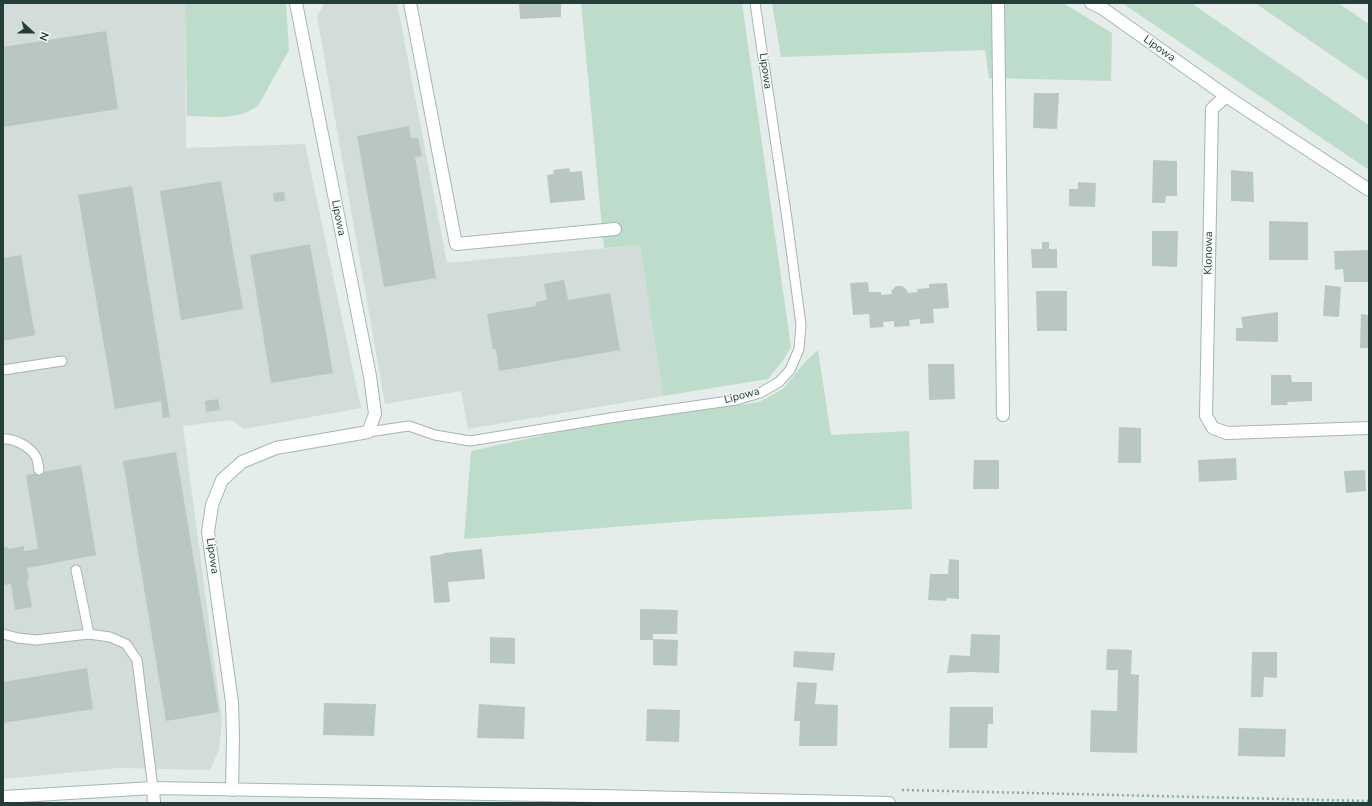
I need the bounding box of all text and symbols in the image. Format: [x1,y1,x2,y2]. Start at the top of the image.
north arrow [12,12,52,52]
text: N [35,30,52,43]
street label: Lipowa [1140,33,1178,65]
street label: Lipowa [756,52,774,90]
street label: Lipowa [328,199,348,237]
street label: Klonowa [1202,231,1216,275]
street label: Lipowa [723,385,761,407]
street label: Lipowa [203,537,221,575]

